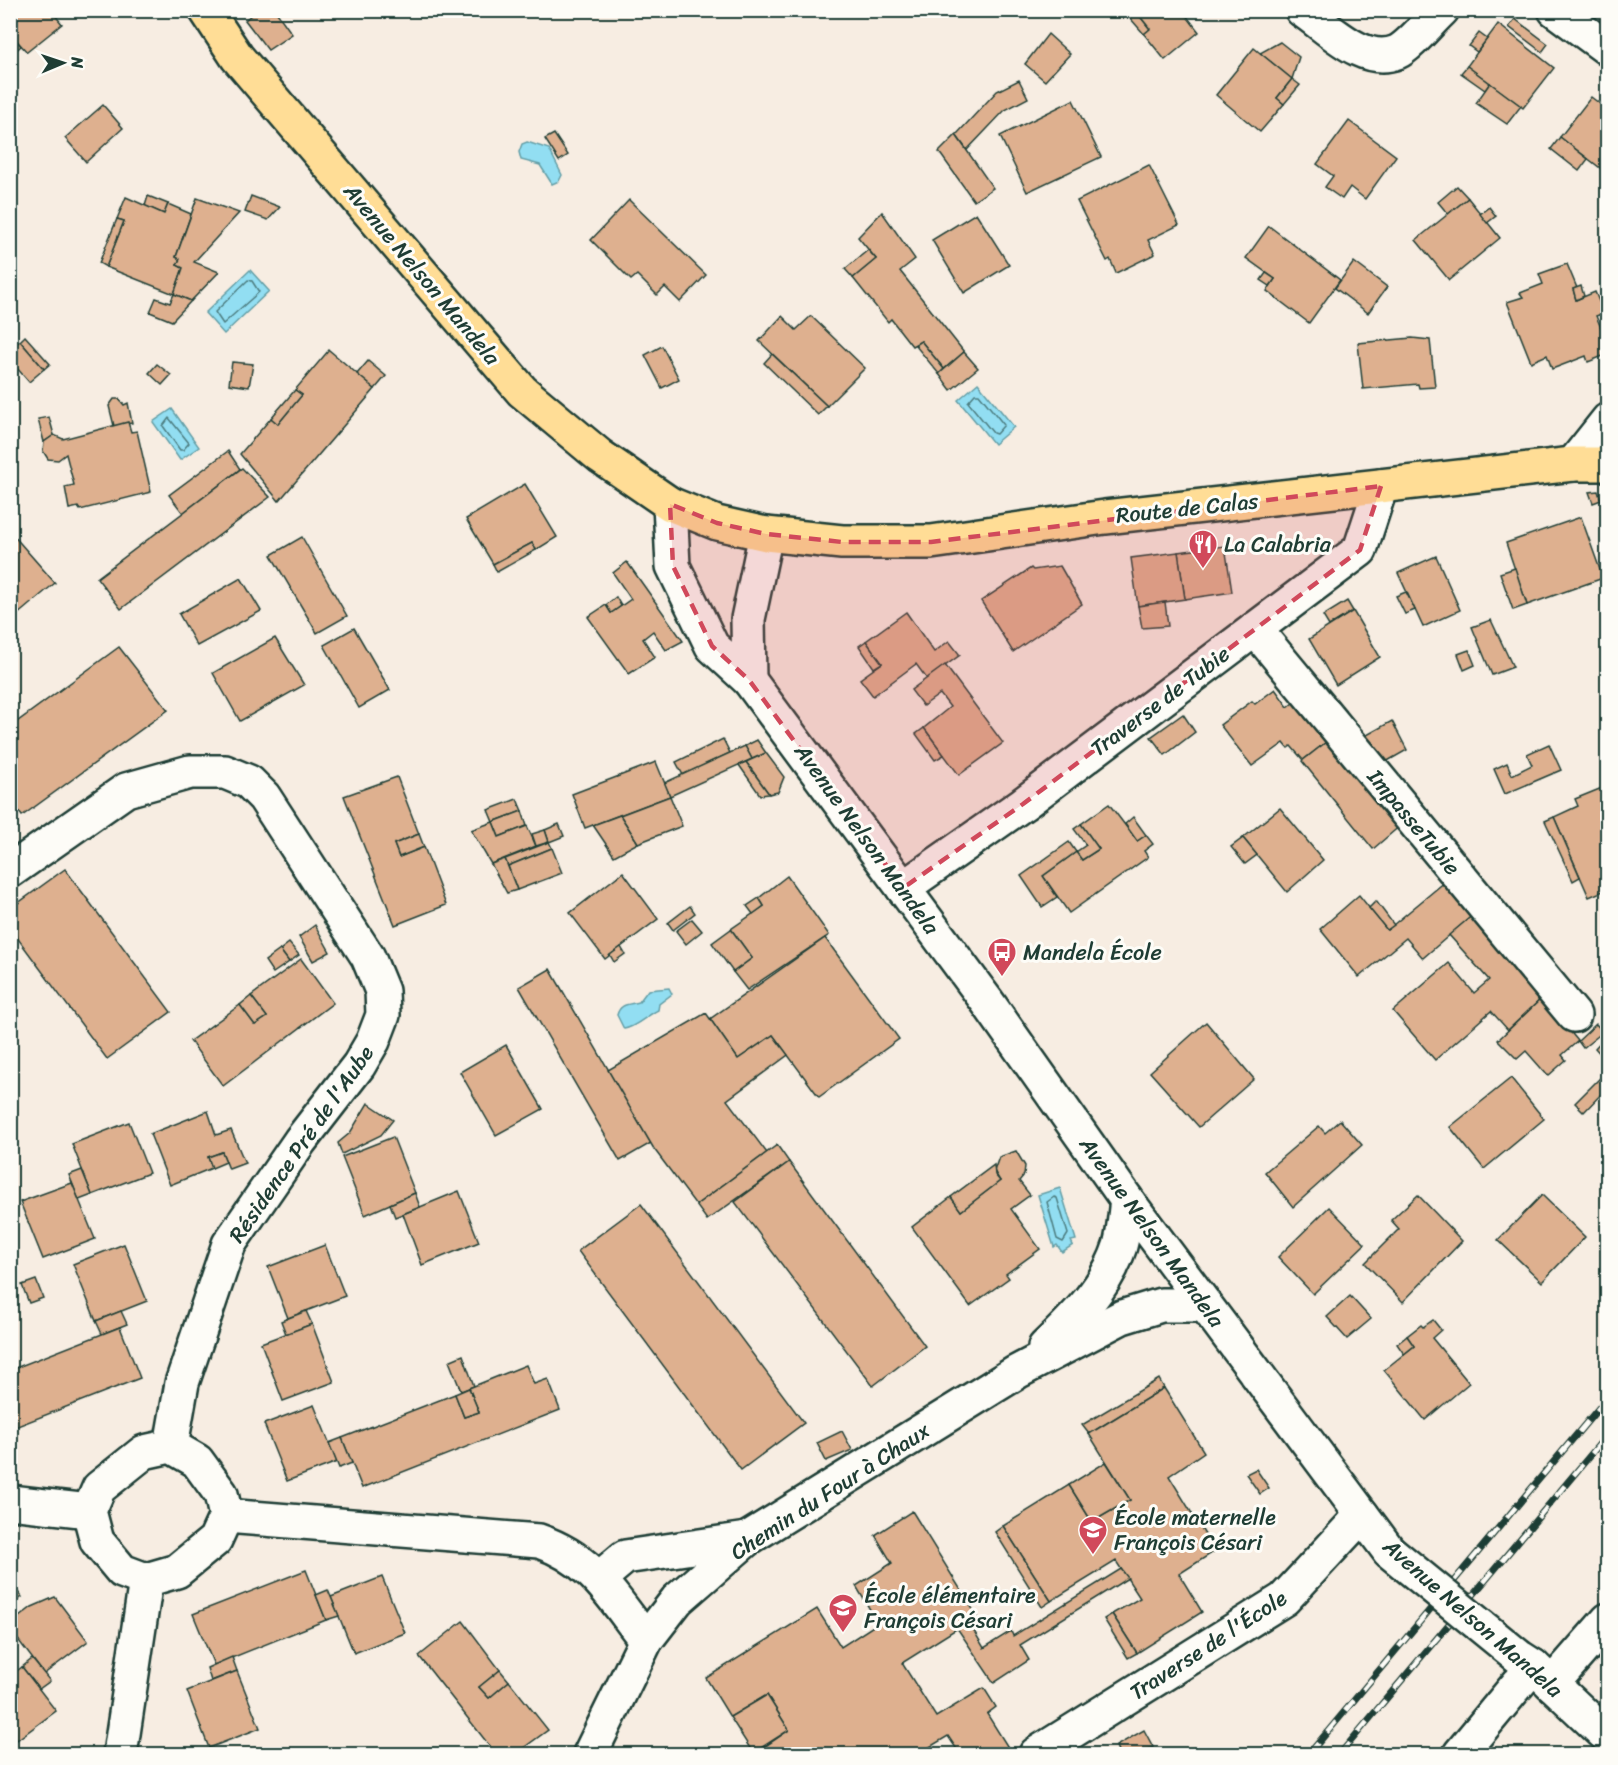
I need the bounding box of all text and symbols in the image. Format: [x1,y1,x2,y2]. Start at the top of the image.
north arrow [33,33,93,93]
text: N [63,55,92,69]
street label: Avenue Nelson Mandela [333,173,511,375]
street label: Route de Calas [1114,481,1261,535]
place label: La Calabria [1224,525,1332,564]
restaurant icon: La Calabria [1187,528,1219,570]
street label: Traverse de Tubie [1082,635,1238,767]
street label: Avenue Nelson Mandela [783,734,951,944]
street label: ImpasseTubie [1357,759,1471,884]
place label: Mandela École [1023,933,1162,972]
bus stop icon: Mandela École [986,936,1018,978]
street label: Résidence Pré de l'Aube [218,1037,384,1251]
street label: Avenue Nelson Mandela [1068,1127,1236,1337]
street label: Chemin du Four à Chaux [722,1411,939,1571]
place label: École maternelle François Césari [1114,1498,1276,1562]
school or university icon: École maternelle François Césari [1077,1514,1109,1556]
street label: Avenue Nelson Mandela [1373,1528,1573,1708]
place label: École élémentaire François Césari [864,1576,1036,1640]
street label: Traverse de l'École [1121,1579,1295,1711]
school or university icon: École élémentaire François Césari [827,1592,859,1634]

